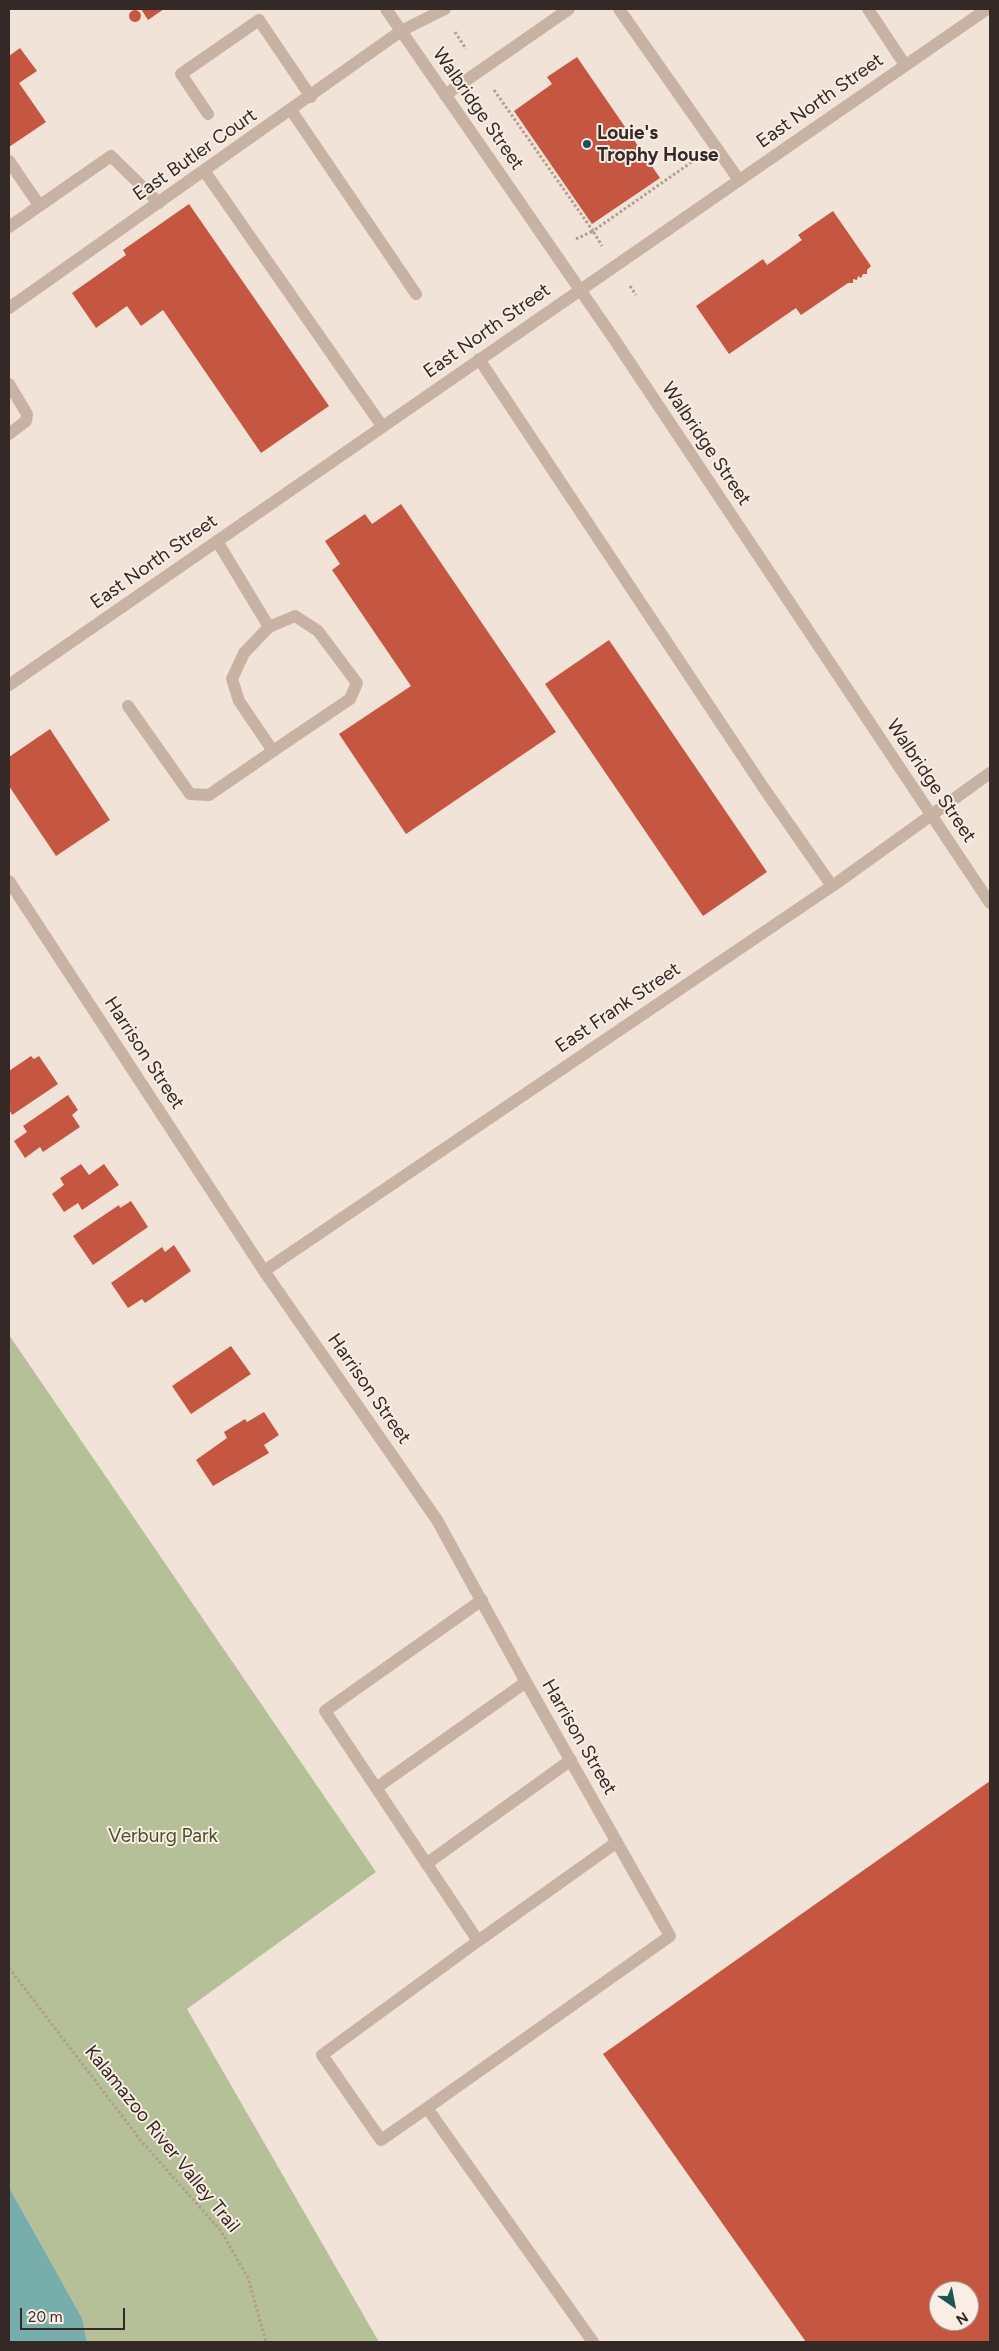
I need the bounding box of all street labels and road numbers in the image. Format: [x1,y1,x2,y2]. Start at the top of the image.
street label: Walbridge Street [427,44,529,174]
street label: East North Street [752,49,888,153]
street label: East Butler Court [129,104,261,206]
street label: East North Street [419,279,555,383]
street label: Walbridge Street [656,378,756,510]
street label: East North Street [86,510,222,614]
street label: Walbridge Street [881,715,981,847]
street label: East Frank Street [551,958,685,1058]
street label: Harrison Street [99,992,189,1114]
street label: Harrison Street [322,1329,416,1449]
street label: Harrison Street [537,1675,621,1799]
street label: Kalamazoo River Valley Trail [80,2041,244,2237]

